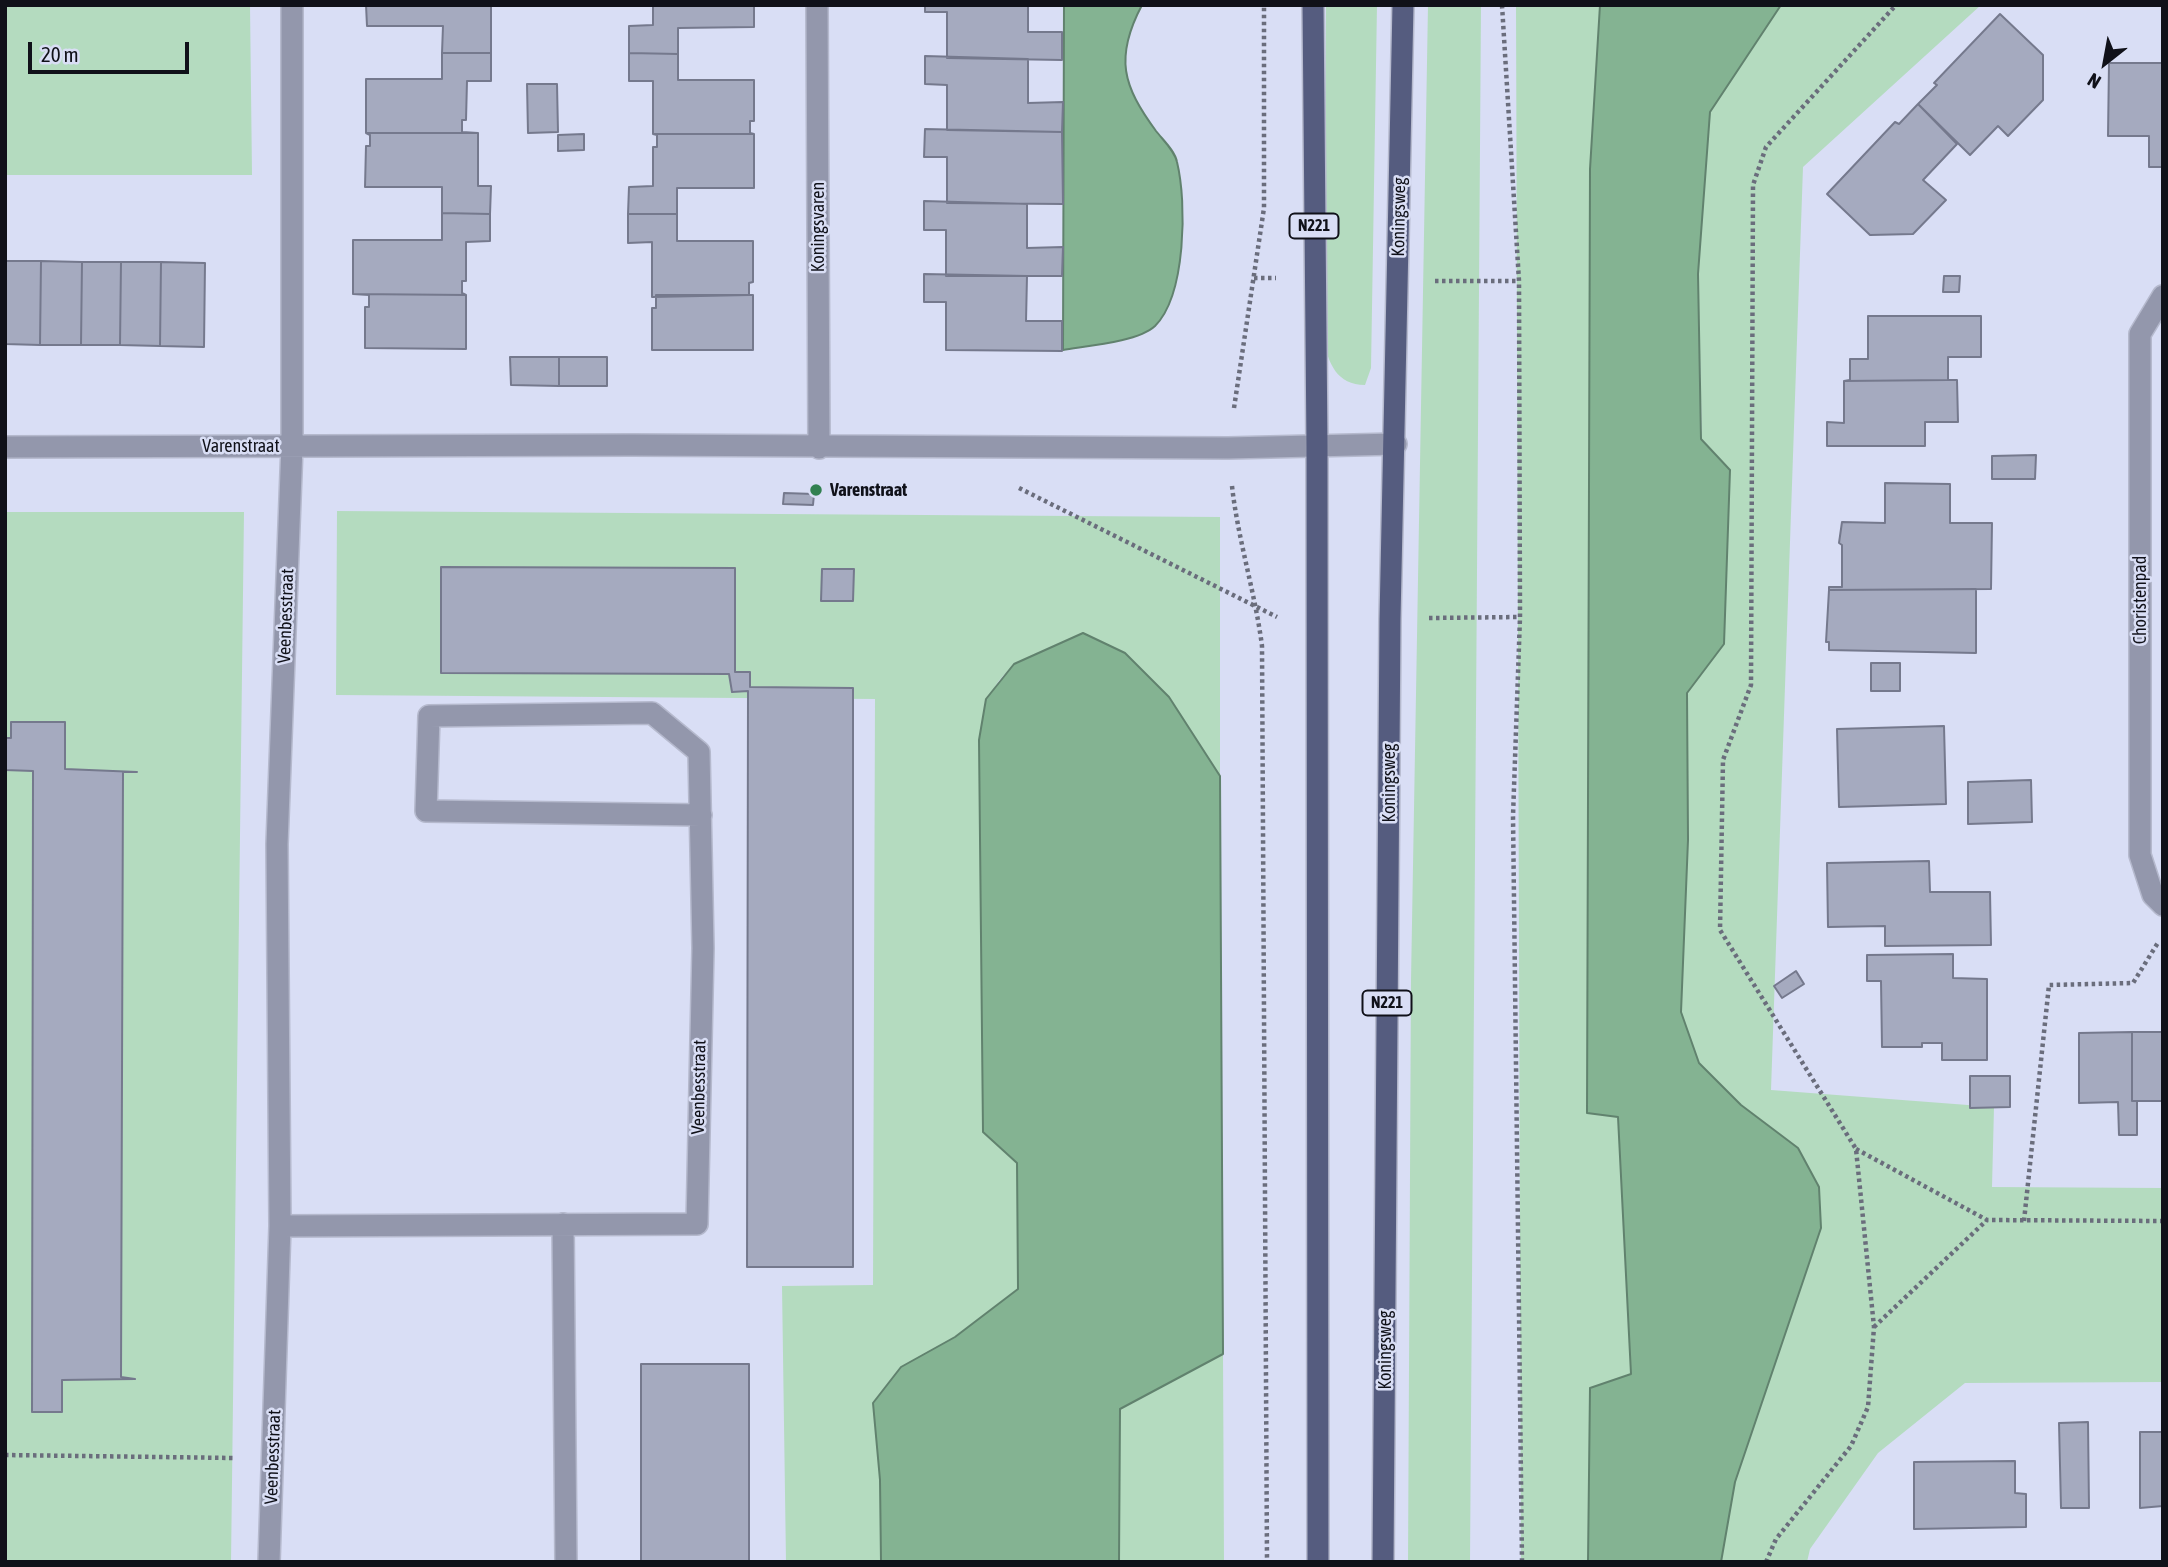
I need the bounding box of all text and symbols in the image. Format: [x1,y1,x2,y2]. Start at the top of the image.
scale bar [32,28,192,72]
north arrow [2070,28,2140,98]
text: 20 m [41,42,79,66]
text: N [2084,69,2105,93]
street label: Koningsweg [1388,177,1410,257]
street label: Koningsvaren [807,182,829,272]
road number: N221 [1290,214,1338,238]
street label: Varenstraat [202,435,280,457]
place label: Varenstraat [830,479,907,501]
marker: Varenstraat [808,482,824,498]
street label: Choristenpad [2129,556,2151,644]
street label: Veenbesstraat [274,568,298,664]
street label: Koningsweg [1378,743,1400,823]
road number: N221 [1362,990,1412,1015]
street label: Veenbesstraat [687,1039,711,1135]
street label: Koningsweg [1374,1310,1396,1390]
street label: Veenbesstraat [261,1409,285,1505]

